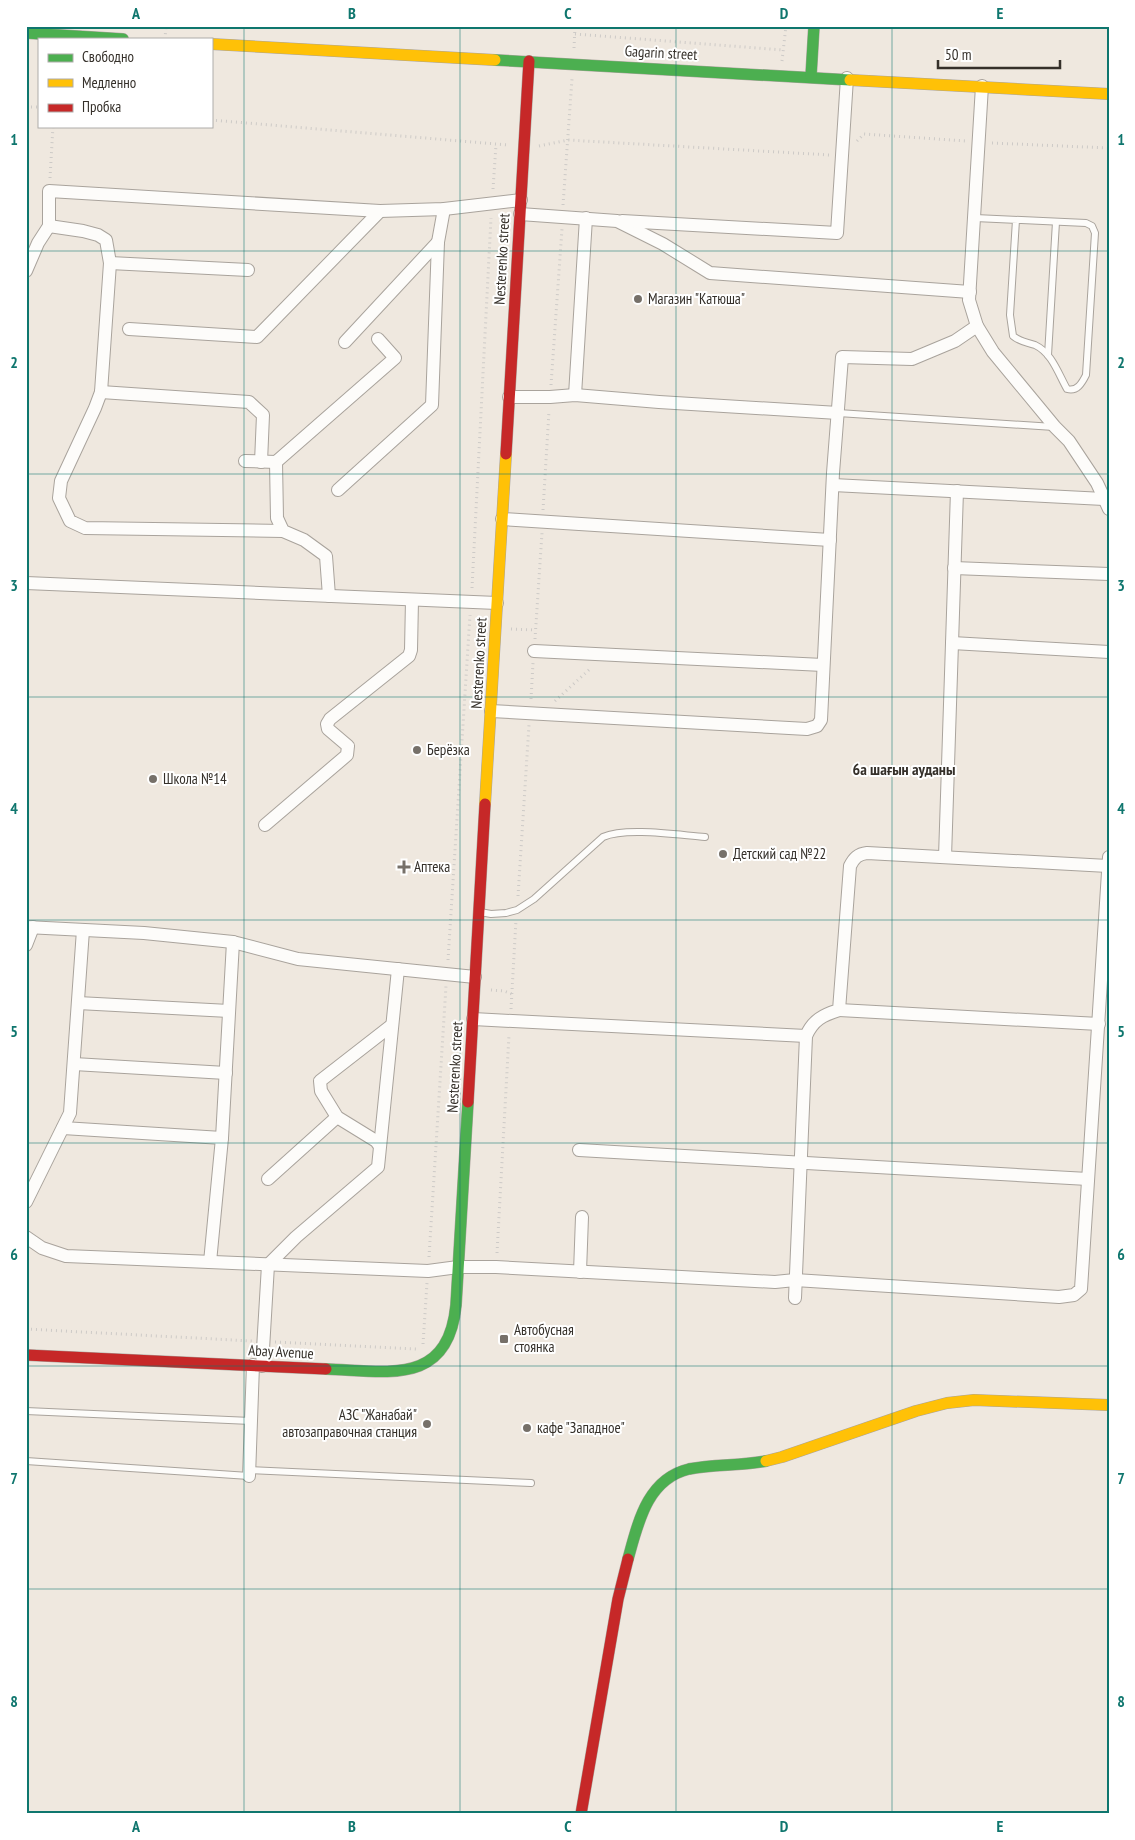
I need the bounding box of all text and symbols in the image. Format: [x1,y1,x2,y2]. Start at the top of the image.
text: A [131,3,141,23]
text: B [348,3,356,23]
text: C [564,3,572,23]
text: D [780,3,789,23]
text: E [997,3,1004,23]
legend [38,38,212,128]
scale bar [938,38,1060,70]
street label: Gagarin street [624,41,698,64]
text: 50 m [945,45,971,64]
text: Свободно [82,47,134,66]
text: Медленно [82,73,136,92]
text: Пробка [82,97,121,116]
text: 1 [10,129,18,149]
text: 1 [1117,129,1125,149]
street label: Nesterenko street [490,213,513,305]
place label: Магазин "Катюша" [648,289,745,308]
marker: Магазин "Катюша" [632,293,644,305]
text: 2 [10,352,18,372]
text: 2 [1117,352,1125,372]
text: 3 [10,575,18,595]
text: 3 [1117,575,1125,595]
street label: Nesterenko street [467,617,490,709]
place label: Берёзка [427,740,470,759]
marker: Берёзка [411,744,423,756]
district label: 6а шағын ауданы [853,759,955,779]
place label: Школа №14 [163,769,227,788]
marker: Школа №14 [147,773,159,785]
text: 4 [10,798,18,818]
text: 4 [1117,798,1125,818]
place label: Детский сад №22 [733,844,826,863]
marker: Детский сад №22 [717,848,729,860]
place label: Аптека [414,857,450,876]
marker: Аптека [398,861,410,873]
text: 5 [10,1021,18,1041]
street label: Nesterenko street [443,1021,466,1113]
text: 5 [1117,1021,1125,1041]
text: 6 [10,1244,18,1264]
text: 6 [1117,1244,1125,1264]
place label: Автобусная стоянка [514,1320,574,1356]
marker: Автобусная стоянка [498,1333,510,1345]
street label: Abay Avenue [248,1340,314,1363]
place label: АЗС "Жанабай" автозаправочная станция [282,1405,417,1441]
marker: АЗС "Жанабай" автозаправочная станция [421,1418,433,1430]
place label: кафе "Западное" [537,1418,625,1437]
marker: кафе "Западное" [521,1422,533,1434]
text: 7 [10,1468,18,1488]
text: 7 [1117,1468,1125,1488]
text: 8 [10,1691,18,1711]
text: 8 [1117,1691,1125,1711]
text: A [131,1816,141,1836]
text: B [348,1816,356,1836]
text: C [564,1816,572,1836]
text: D [780,1816,789,1836]
text: E [997,1816,1004,1836]

